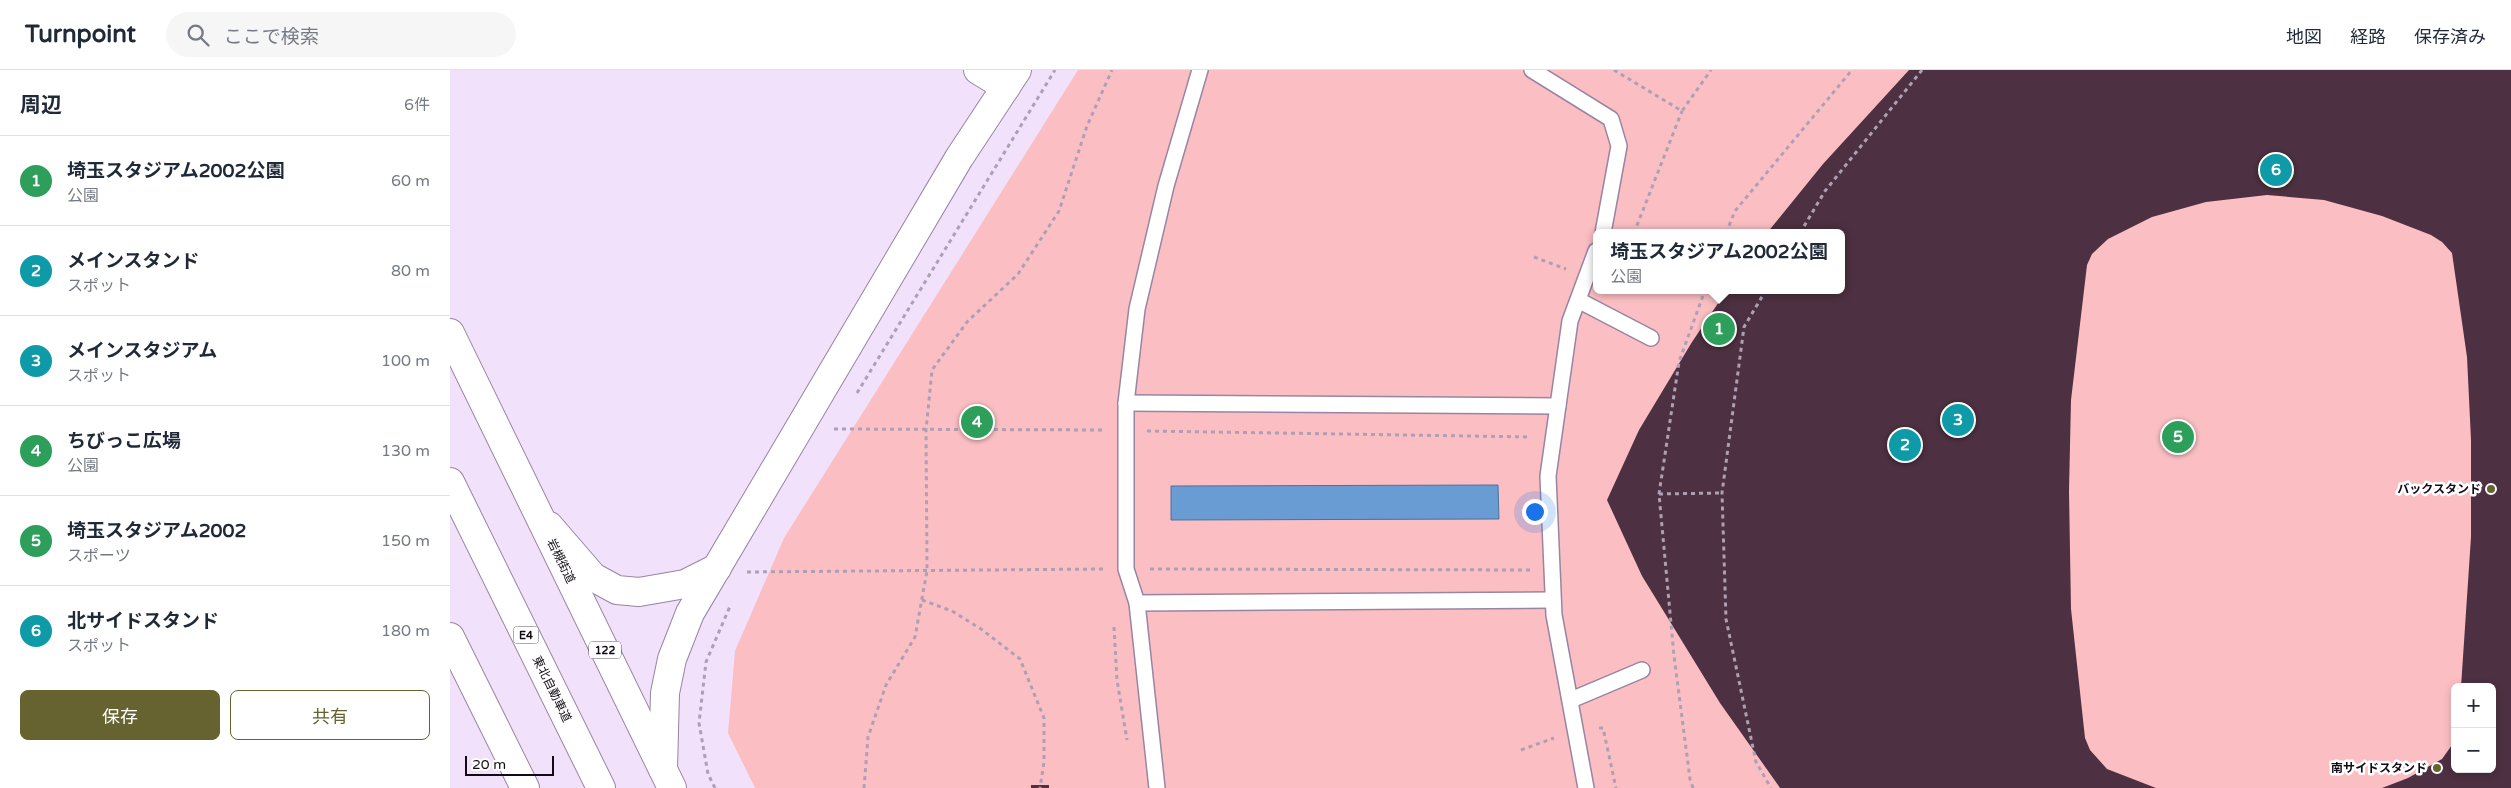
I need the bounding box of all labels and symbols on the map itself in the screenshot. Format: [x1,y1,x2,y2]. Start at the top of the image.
pin: 6 [2260,151,2292,189]
pin: 1 [1703,310,1735,348]
pin: 3 [1942,401,1974,439]
pin: 4 [961,403,993,441]
pin: 5 [2162,418,2194,456]
pin: 2 [1889,426,1921,464]
place label: バックスタンド [2397,482,2481,496]
marker: バックスタンド [2485,483,2497,495]
your location [1522,499,1548,525]
street label: 岩槻街道 [544,536,578,586]
road number: E4 [514,626,538,644]
road number: 122 [589,642,621,658]
street label: 東北自動車道 [530,654,574,724]
scale bar [465,753,554,776]
place label: 南サイドスタンド [2331,761,2427,775]
marker: 南サイドスタンド [2431,762,2443,774]

